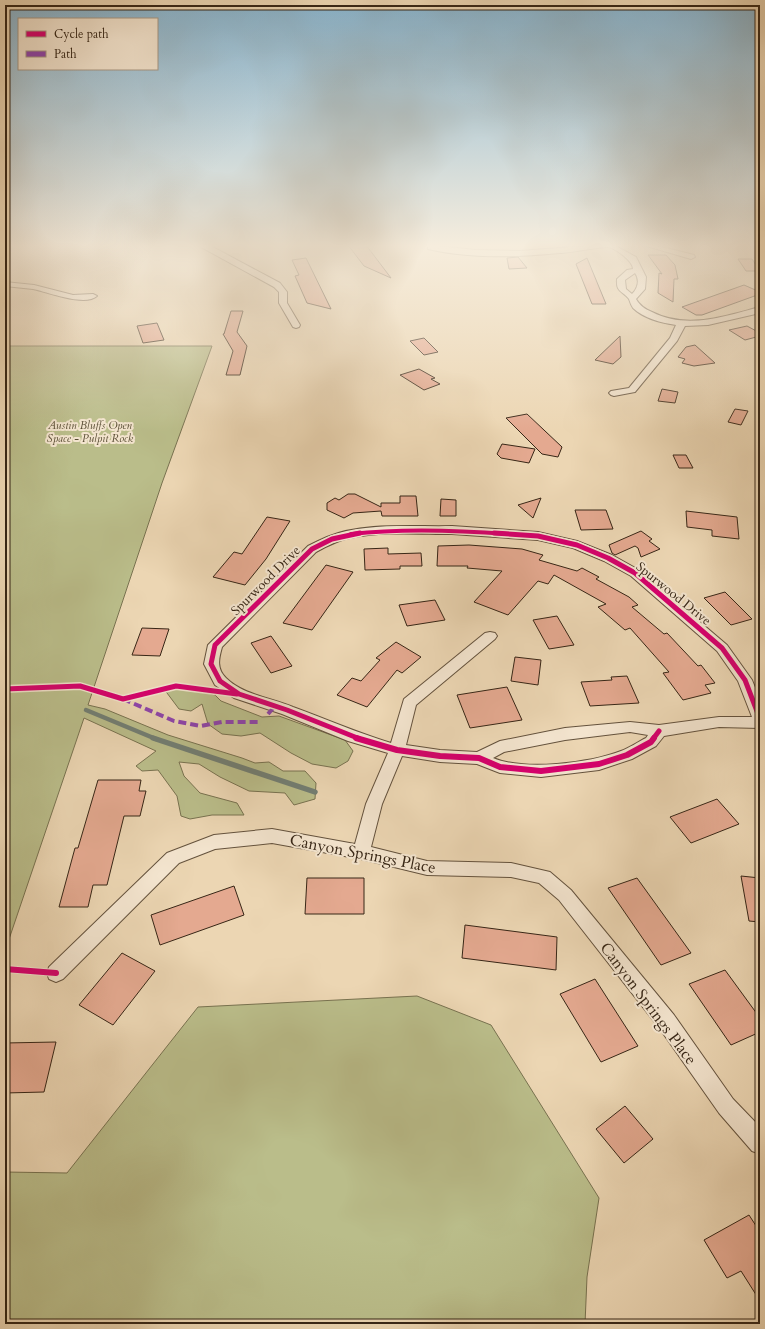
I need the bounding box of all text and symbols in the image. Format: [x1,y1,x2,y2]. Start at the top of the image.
legend [18,18,158,70]
text: Cycle path [54,26,109,42]
text: Path [54,46,77,62]
park label: Austin Bluffs Open Space - Pulpit Rock [47,418,134,446]
street label: Spurwood Drive [227,542,305,619]
street label: Spurwood Drive [632,558,715,630]
street label: Canyon Springs Place [288,829,438,879]
street label: Canyon Springs Place [595,938,702,1069]

